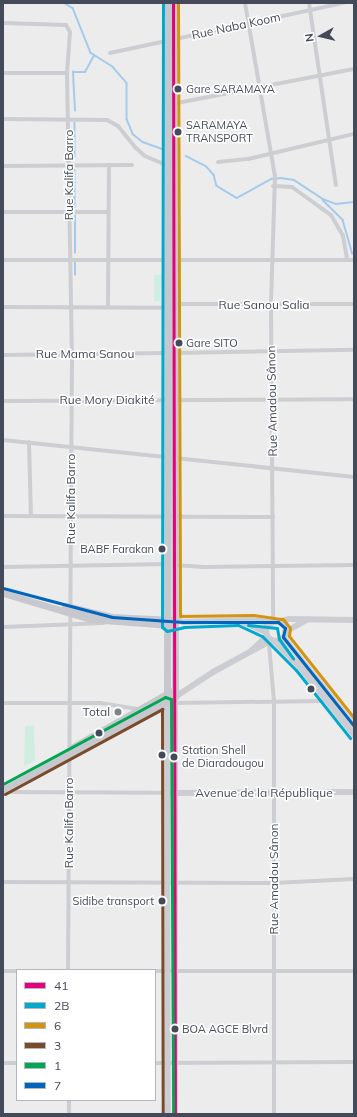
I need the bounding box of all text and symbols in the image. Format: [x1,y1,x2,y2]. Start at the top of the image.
street label: Rue Naba Koom [190,10,282,42]
north arrow [301,16,341,56]
text: N [302,33,317,43]
place label: Gare SARAMAYA [186,82,275,96]
marker: Gare SARAMAYA [173,84,183,94]
place label: SARAMAYA TRANSPORT [186,119,253,145]
marker: SARAMAYA TRANSPORT [173,127,183,137]
street label: Rue Kalifa Barro [62,130,76,220]
street label: Rue Sanou Salia [218,298,310,312]
place label: Gare SITO [186,336,238,350]
marker: Gare SITO [174,338,184,348]
street label: Rue Amadou Sânon [264,345,280,457]
street label: Rue Mama Sanou [36,347,134,361]
street label: Rue Mory Diakité [60,393,154,407]
street label: Rue Kalifa Barro [64,454,78,544]
place label: BABF Farakan [80,542,154,556]
marker: BABF Farakan [157,544,167,554]
unlabelled marker [306,684,316,694]
place label: Total [83,705,110,719]
marker: Total [113,707,123,717]
unlabelled marker [94,728,104,738]
place label: Station Shell de Diaradougou [182,744,264,770]
unlabelled marker [157,750,167,760]
marker: Station Shell de Diaradougou [169,752,179,762]
street label: Rue Kalifa Barro [62,778,76,868]
street label: Avenue de la République [195,786,333,800]
street label: Rue Amadou Sânon [267,823,281,935]
place label: Sidibe transport [73,894,154,908]
marker: Sidibe transport [157,896,167,906]
legend [16,969,156,1101]
text: 41 [54,978,68,993]
text: 2B [54,998,69,1013]
text: 6 [54,1018,61,1033]
place label: BOA AGCE Blvrd [182,1022,268,1036]
marker: BOA AGCE Blvrd [170,1024,180,1034]
text: 3 [54,1038,61,1053]
text: 1 [54,1058,61,1073]
text: 7 [54,1078,61,1093]

